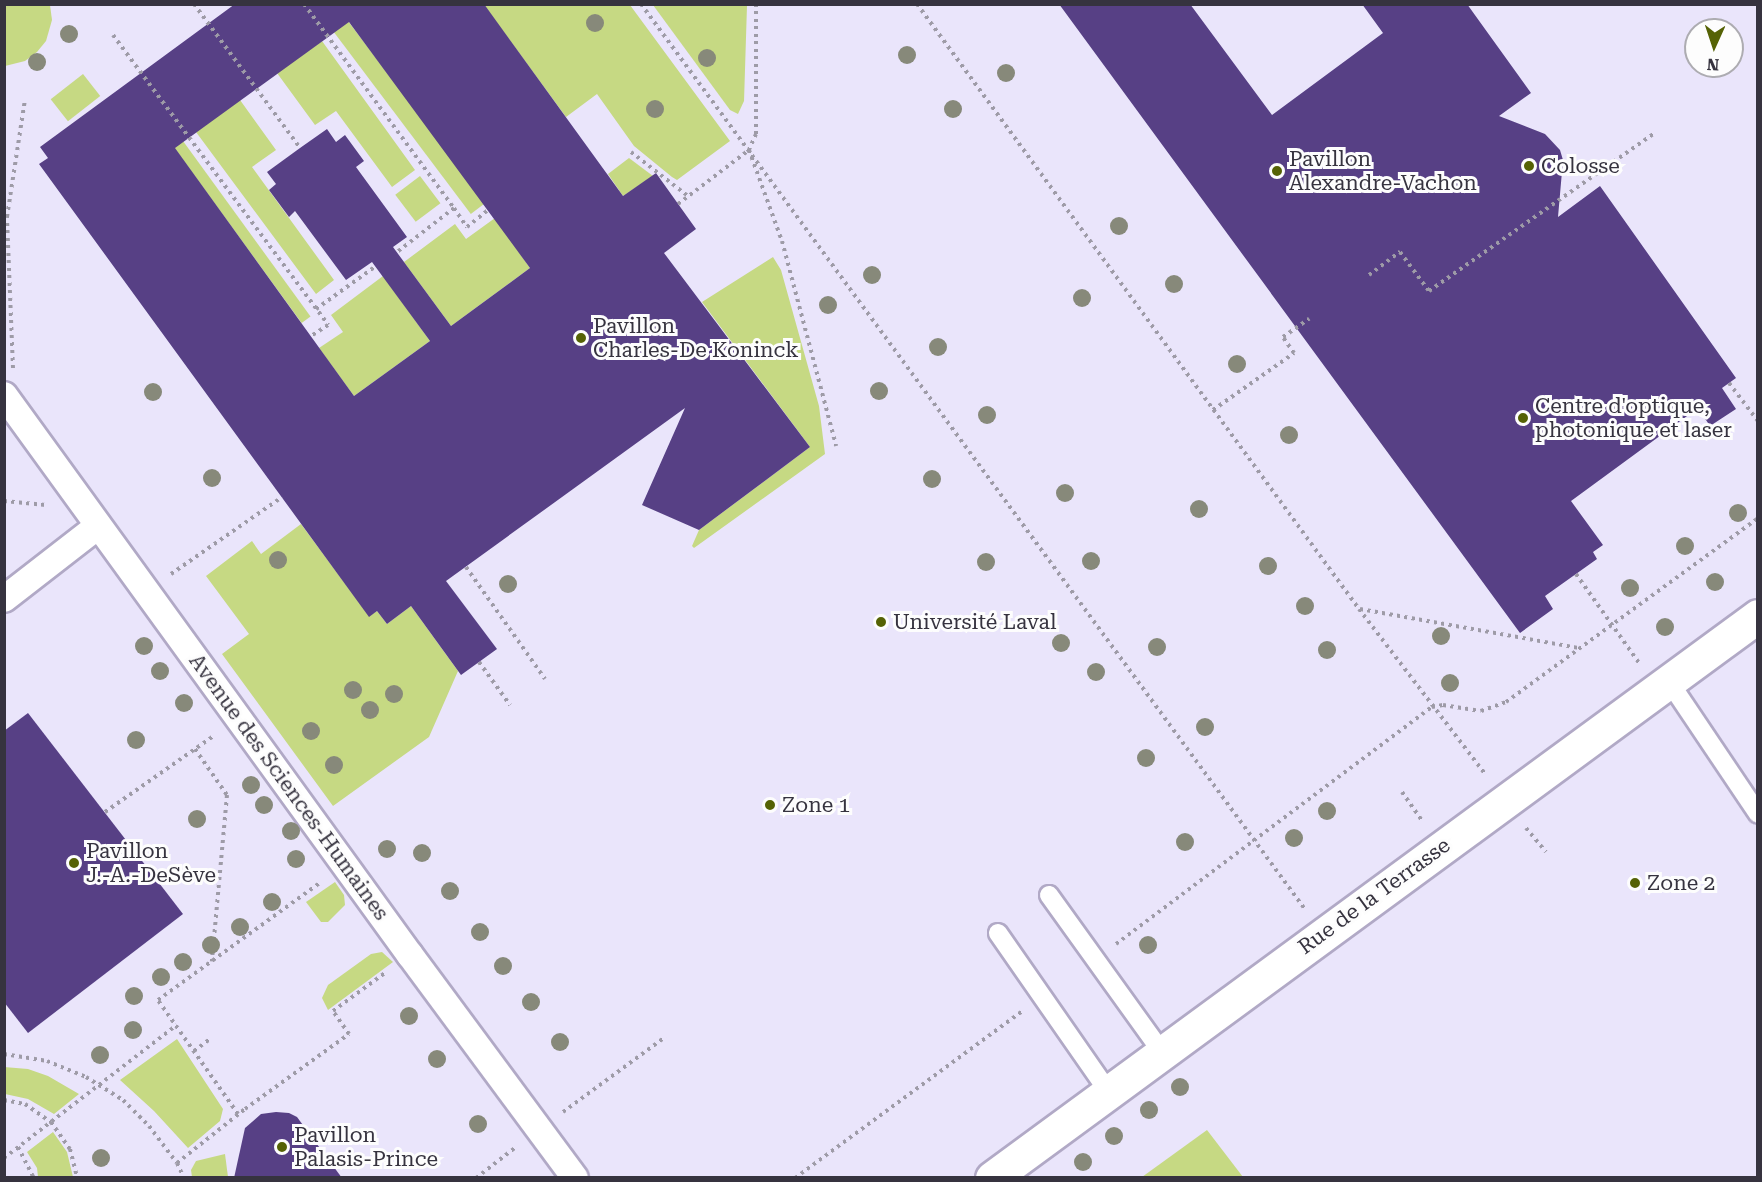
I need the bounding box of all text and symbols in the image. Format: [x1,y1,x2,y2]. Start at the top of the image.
north arrow [1684,18,1744,78]
text: N [1706,55,1720,74]
place label: Pavillon Alexandre-Vachon [1289,146,1477,196]
place label: Colosse [1541,153,1620,179]
marker: Colosse [1522,159,1536,173]
marker: Pavillon Alexandre-Vachon [1270,164,1284,178]
place label: Pavillon Charles-De Koninck [593,313,799,363]
marker: Pavillon Charles-De Koninck [574,331,588,345]
place label: Centre d'optique, photonique et laser [1535,393,1732,443]
marker: Centre d'optique, photonique et laser [1516,411,1530,425]
place label: Université Laval [893,609,1056,635]
marker: Université Laval [874,615,888,629]
street label: Avenue des Sciences-Humaines [184,649,394,925]
place label: Zone 1 [782,792,850,818]
marker: Zone 1 [763,798,777,812]
street label: Rue de la Terrasse [1293,832,1455,960]
place label: Pavillon J.-A.-DeSève [86,838,216,888]
marker: Pavillon J.-A.-DeSève [67,856,81,870]
place label: Zone 2 [1647,870,1715,896]
marker: Zone 2 [1628,876,1642,890]
place label: Pavillon Palasis-Prince [294,1122,438,1172]
marker: Pavillon Palasis-Prince [275,1140,289,1154]

